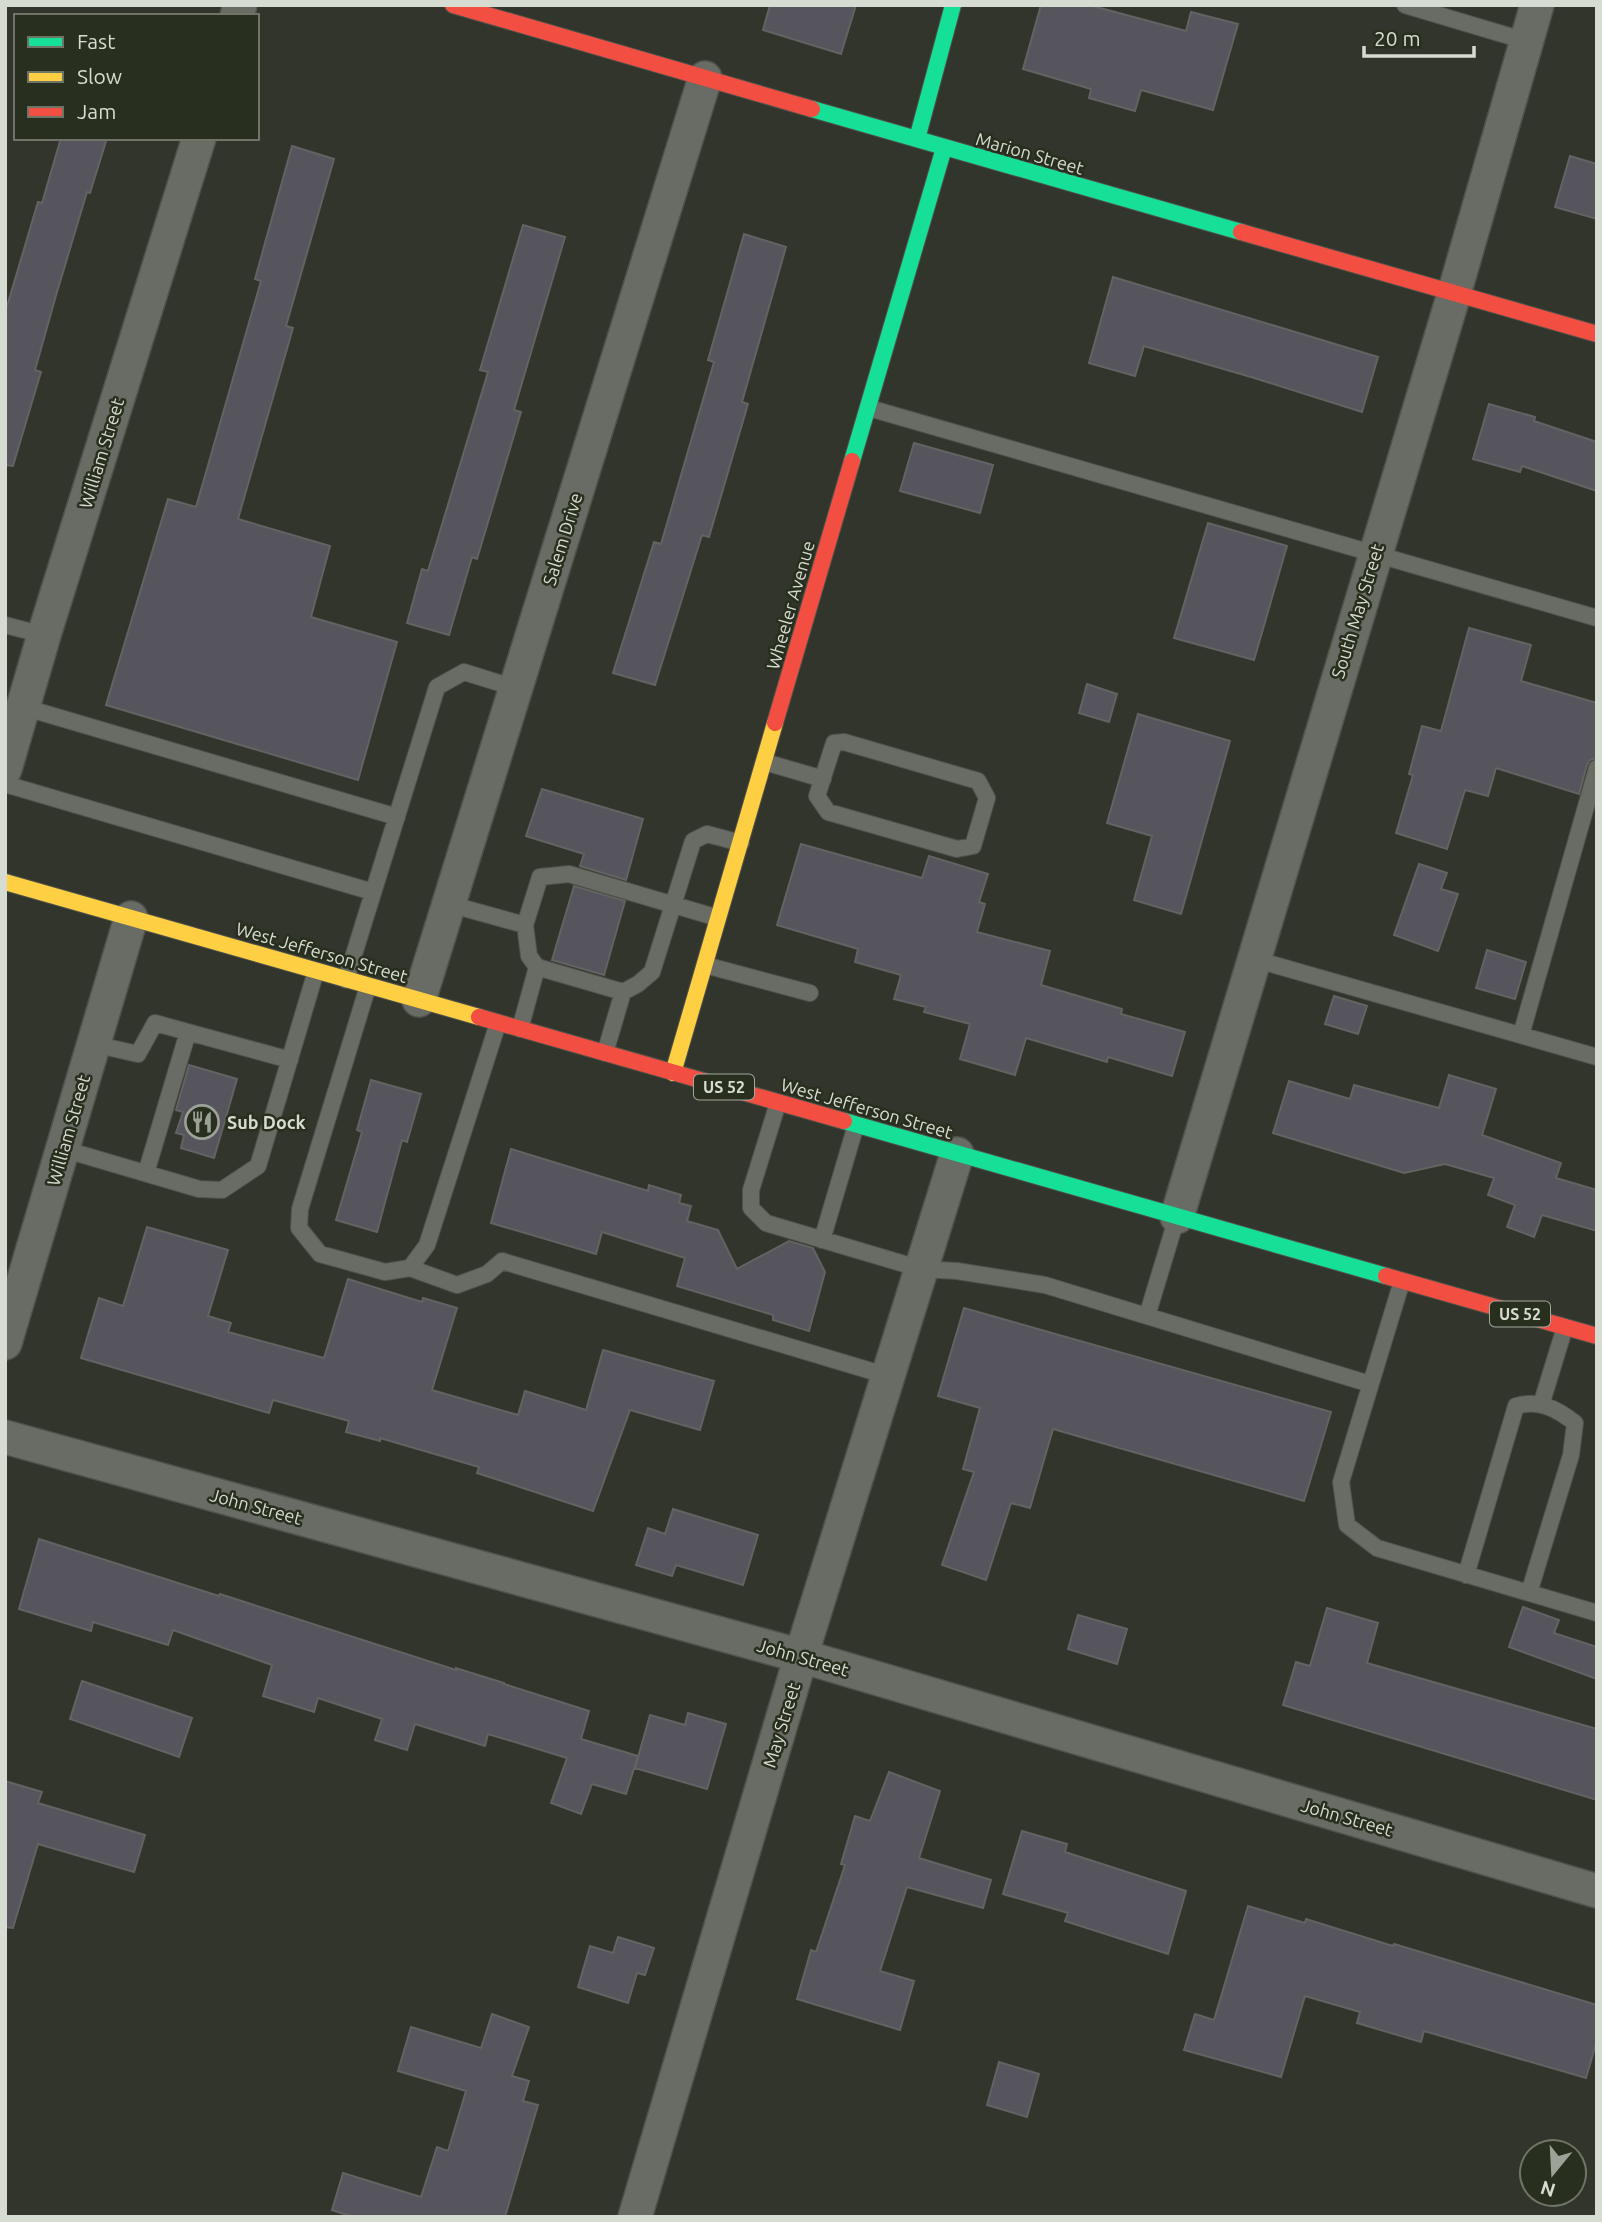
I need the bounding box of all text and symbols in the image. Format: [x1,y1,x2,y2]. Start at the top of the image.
legend [14,14,259,140]
scale bar [1364,14,1474,58]
text: 20 m [1374,26,1421,50]
text: Fast [77,29,115,53]
text: Slow [77,64,122,88]
text: Jam [77,99,116,123]
street label: Marion Street [974,128,1086,178]
street label: William Street [75,395,127,511]
street label: Salem Drive [538,490,586,588]
street label: Wheeler Avenue [762,538,818,672]
street label: South May Street [1327,541,1387,681]
street label: West Jefferson Street [234,918,410,986]
street label: William Street [43,1072,93,1188]
road number: US 52 [694,1074,754,1100]
street label: West Jefferson Street [779,1074,955,1142]
restaurant icon: Sub Dock [183,1103,221,1141]
place label: Sub Dock [227,1112,306,1132]
road number: US 52 [1490,1302,1550,1326]
street label: John Street [208,1484,304,1528]
street label: John Street [755,1634,851,1680]
street label: May Street [759,1680,803,1770]
street label: John Street [1299,1794,1395,1840]
north arrow [1518,2138,1588,2208]
text: N [1538,2177,1558,2202]

